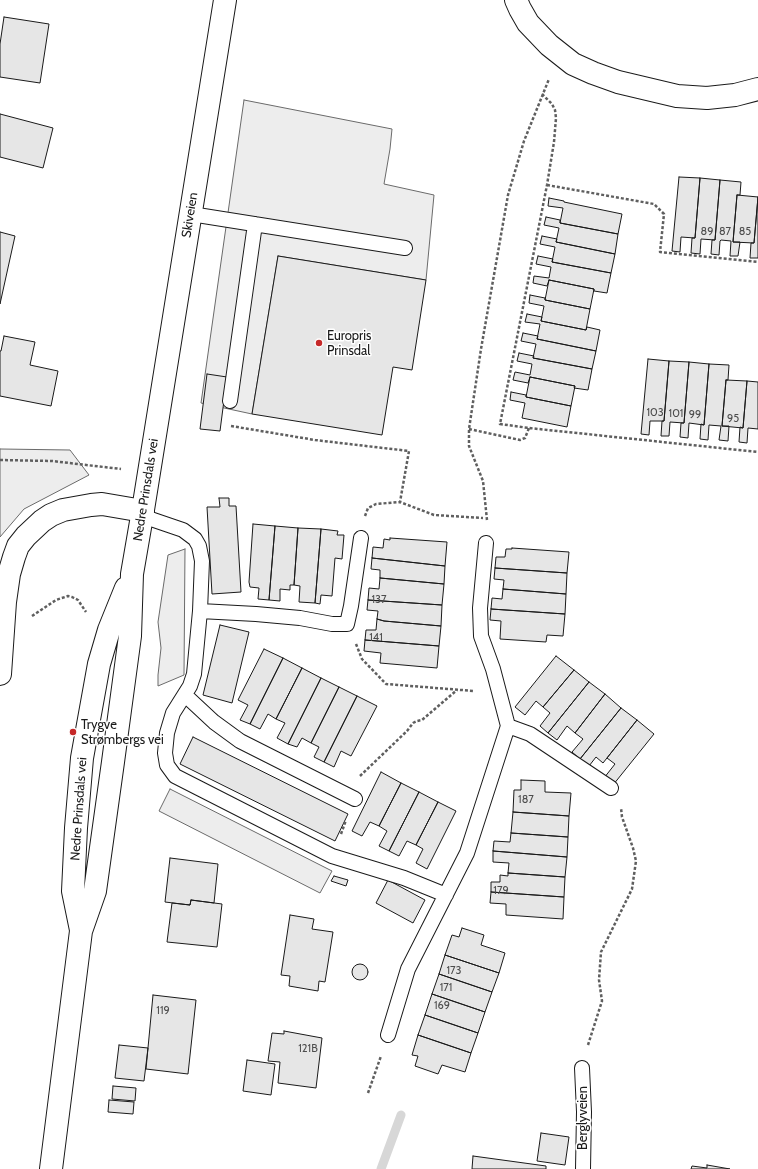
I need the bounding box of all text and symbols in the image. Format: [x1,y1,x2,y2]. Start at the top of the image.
street label: Skiveien [179,191,201,239]
house number: 89 [701,225,713,239]
house number: 87 [719,225,731,239]
house number: 85 [739,225,751,239]
place label: Europris Prinsdal [327,328,371,359]
marker: Europris Prinsdal [314,338,324,348]
house number: 103 [646,406,664,420]
house number: 101 [669,407,683,421]
house number: 99 [689,408,701,422]
house number: 95 [727,412,739,426]
street label: Nedre Prinsdals vei [130,438,162,542]
house number: 137 [371,593,387,607]
house number: 141 [369,631,383,645]
place label: Trygve Strømbergs vei [81,717,164,748]
marker: Trygve Strømbergs vei [68,727,78,737]
street label: Nedre Prinsdals vei [68,757,90,861]
house number: 187 [518,793,534,807]
house number: 179 [493,884,509,898]
house number: 173 [446,964,462,978]
house number: 171 [440,981,452,995]
house number: 169 [434,999,450,1013]
house number: 119 [156,1004,170,1018]
house number: 121B [298,1042,318,1056]
street label: Berglyveien [575,1086,591,1150]

